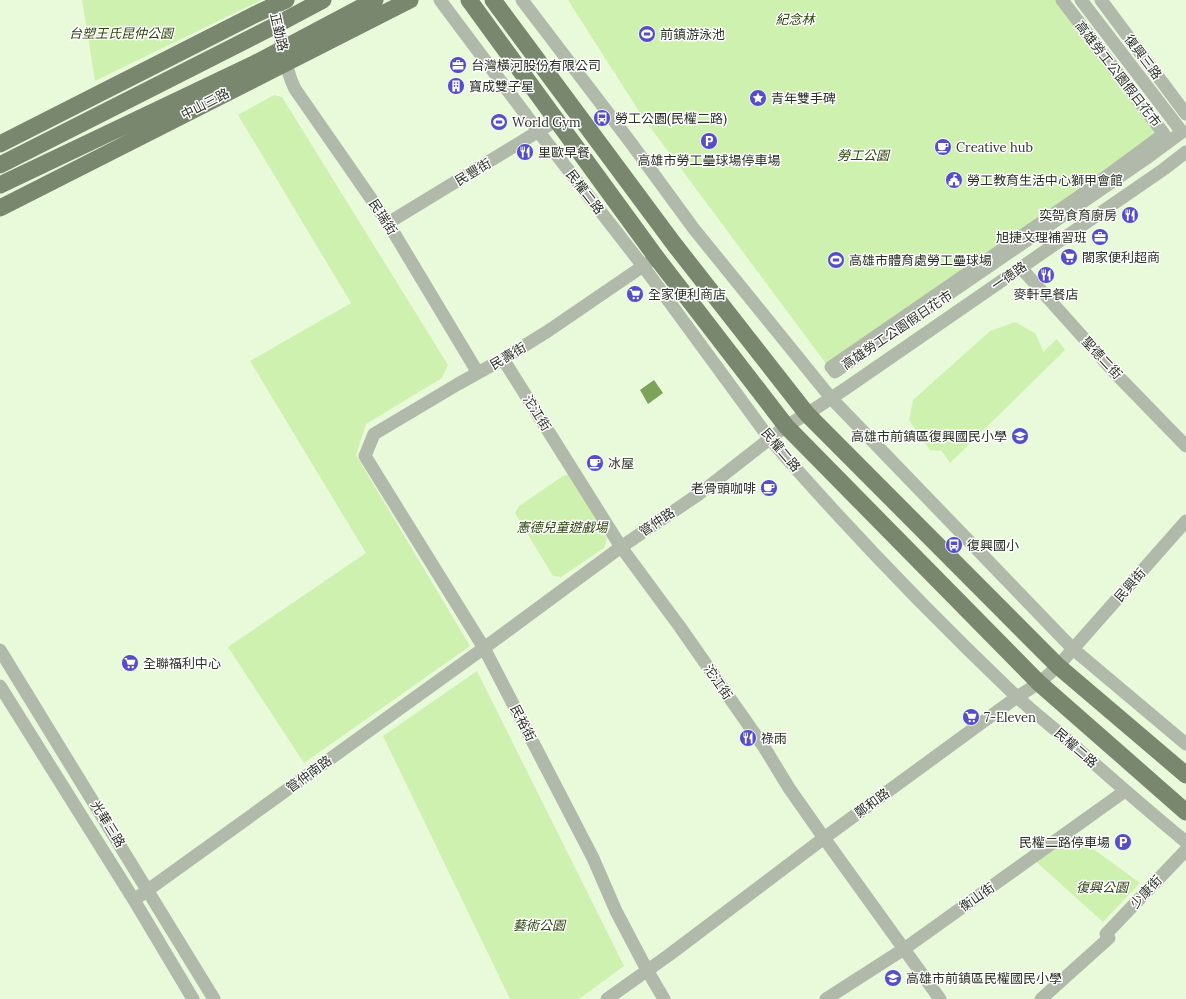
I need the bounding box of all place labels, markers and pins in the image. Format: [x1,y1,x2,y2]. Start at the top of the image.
sports icon: 前鎮游泳池 [637,24,657,44]
place label: 前鎮游泳池 [660,26,725,43]
office icon: 台灣橫河股份有限公司 [448,55,468,75]
place label: 台灣橫河股份有限公司 [471,57,601,74]
building icon: 寶成雙子星 [446,76,466,96]
place label: 寶成雙子星 [469,78,534,95]
place icon: 青年雙手碑 [748,88,768,108]
place label: 青年雙手碑 [771,90,836,107]
bus stop icon: 勞工公園(民權二路) [592,108,612,128]
place label: 勞工公園(民權二路) [615,110,727,127]
sports icon: World Gym [489,112,509,132]
place label: World Gym [512,114,581,131]
parking icon: 高雄市勞工壘球場停車場 [699,131,719,151]
cafe icon: Creative hub [933,137,953,157]
place label: Creative hub [956,139,1033,156]
restaurant icon: 里歐早餐 [515,142,535,162]
place label: 里歐早餐 [538,144,590,161]
place label: 高雄市勞工壘球場停車場 [637,152,781,169]
public building icon: 勞工教育生活中心獅甲會館 [944,170,964,190]
place label: 勞工教育生活中心獅甲會館 [967,172,1123,189]
restaurant icon: 奕哿食育廚房 [1120,205,1140,225]
place label: 奕哿食育廚房 [1039,207,1117,224]
office icon: 旭捷文理補習班 [1090,227,1110,247]
place label: 旭捷文理補習班 [996,229,1087,246]
supermarket icon: 閤家便利超商 [1059,247,1079,267]
place label: 閤家便利超商 [1082,249,1160,266]
sports icon: 高雄市體育處勞工壘球場 [826,250,846,270]
place label: 高雄市體育處勞工壘球場 [849,252,992,269]
restaurant icon: 麥軒早餐店 [1036,265,1056,285]
supermarket icon: 全家便利商店 [625,284,645,304]
place label: 全家便利商店 [648,286,726,303]
place label: 麥軒早餐店 [1013,286,1079,303]
school or university icon: 高雄市前鎮區復興國民小學 [1010,426,1030,446]
place label: 高雄市前鎮區復興國民小學 [851,428,1007,445]
cafe icon: 冰屋 [585,453,605,473]
place label: 冰屋 [608,455,634,472]
cafe icon: 老骨頭咖啡 [759,478,779,498]
place label: 老骨頭咖啡 [691,480,756,497]
bus stop icon: 復興國小 [944,535,964,555]
place label: 復興國小 [967,537,1019,554]
supermarket icon: 全聯福利中心 [120,653,140,673]
place label: 全聯福利中心 [143,655,221,672]
supermarket icon: 7-Eleven [961,707,981,727]
place label: 7-Eleven [984,709,1036,726]
restaurant icon: 祿雨 [738,728,758,748]
place label: 祿雨 [761,730,787,747]
parking icon: 民權二路停車場 [1113,832,1133,852]
place label: 民權二路停車場 [1019,834,1110,851]
school or university icon: 高雄市前鎮區民權國民小學 [883,968,903,988]
place label: 高雄市前鎮區民權國民小學 [906,970,1062,987]

